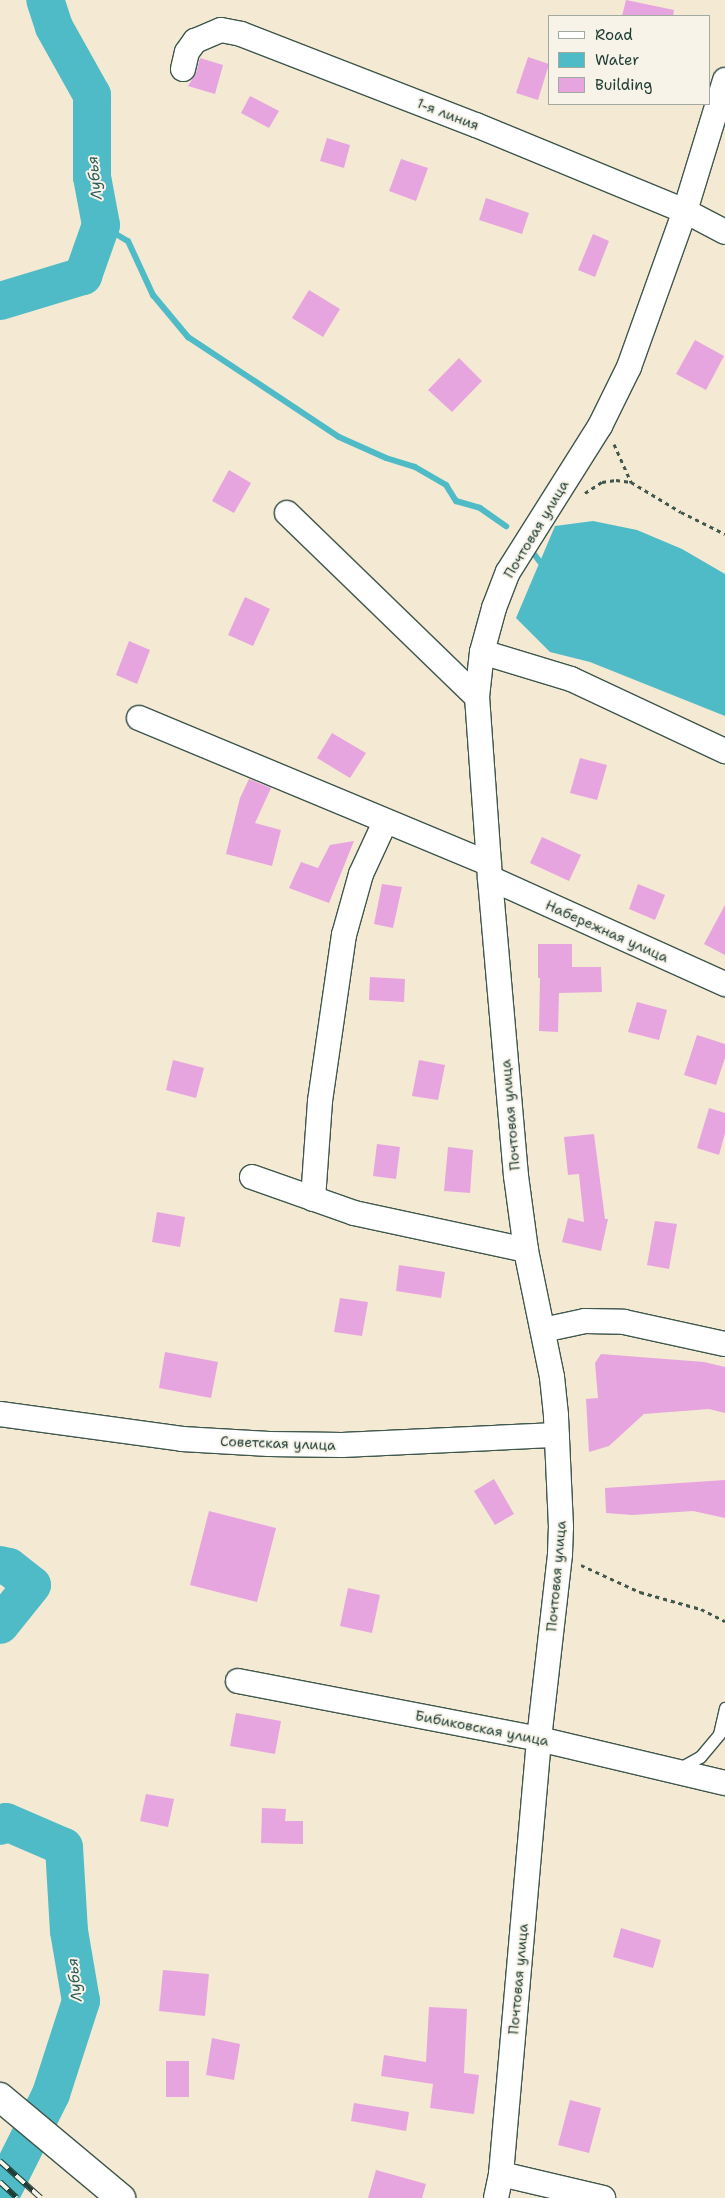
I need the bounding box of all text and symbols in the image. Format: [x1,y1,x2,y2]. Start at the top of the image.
legend [548,15,710,105]
text: Road [595,25,633,45]
text: Water [595,50,639,70]
text: Building [595,75,652,95]
street label: 1-я линия [414,94,482,134]
water label: Лубья [84,155,106,201]
street label: Почтовая улица [500,477,572,581]
street label: Набережная улица [543,896,671,966]
street label: Почтовая улица [497,1059,523,1171]
street label: Советская улица [220,1433,336,1453]
street label: Почтовая улица [543,1520,569,1632]
street label: Бибиковская улица [414,1707,550,1749]
street label: Почтовая улица [505,1923,531,2035]
water label: Лубья [64,1957,86,2003]

